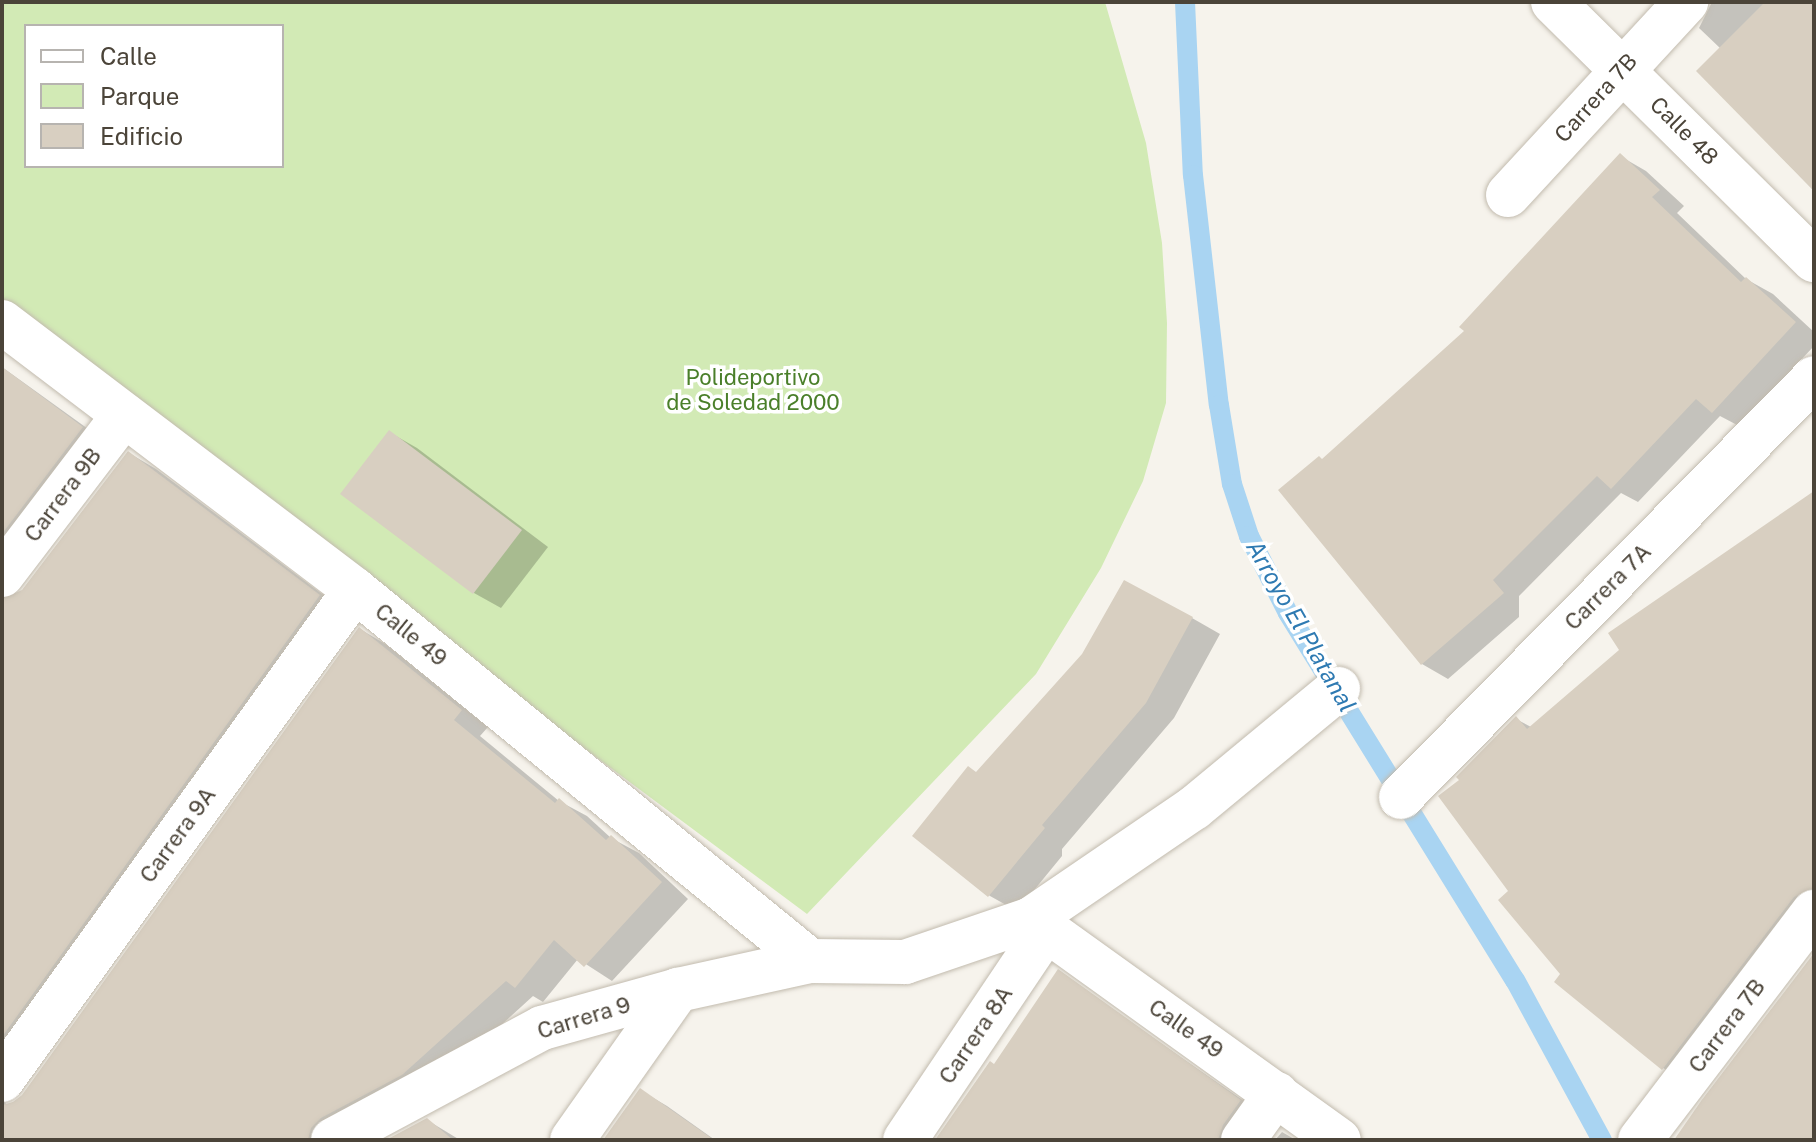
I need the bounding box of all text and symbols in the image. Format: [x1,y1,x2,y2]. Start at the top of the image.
legend [24,24,284,168]
text: Calle [100,42,157,70]
street label: Carrera 7B [1549,48,1643,148]
text: Parque [100,82,179,110]
street label: Calle 48 [1644,91,1724,171]
text: Edificio [100,122,183,150]
park label: Polideportivo de Soledad 2000 [666,364,840,416]
street label: Carrera 9B [19,443,107,547]
water label: Arroyo El Platanal [1240,535,1362,717]
street label: Carrera 7A [1559,538,1657,636]
street label: Calle 49 [370,598,452,672]
street label: Carrera 9A [134,782,222,888]
street label: Carrera 7B [1683,974,1771,1078]
street label: Carrera 8A [934,981,1018,1089]
street label: Carrera 9 [534,991,634,1045]
street label: Calle 49 [1144,994,1228,1064]

